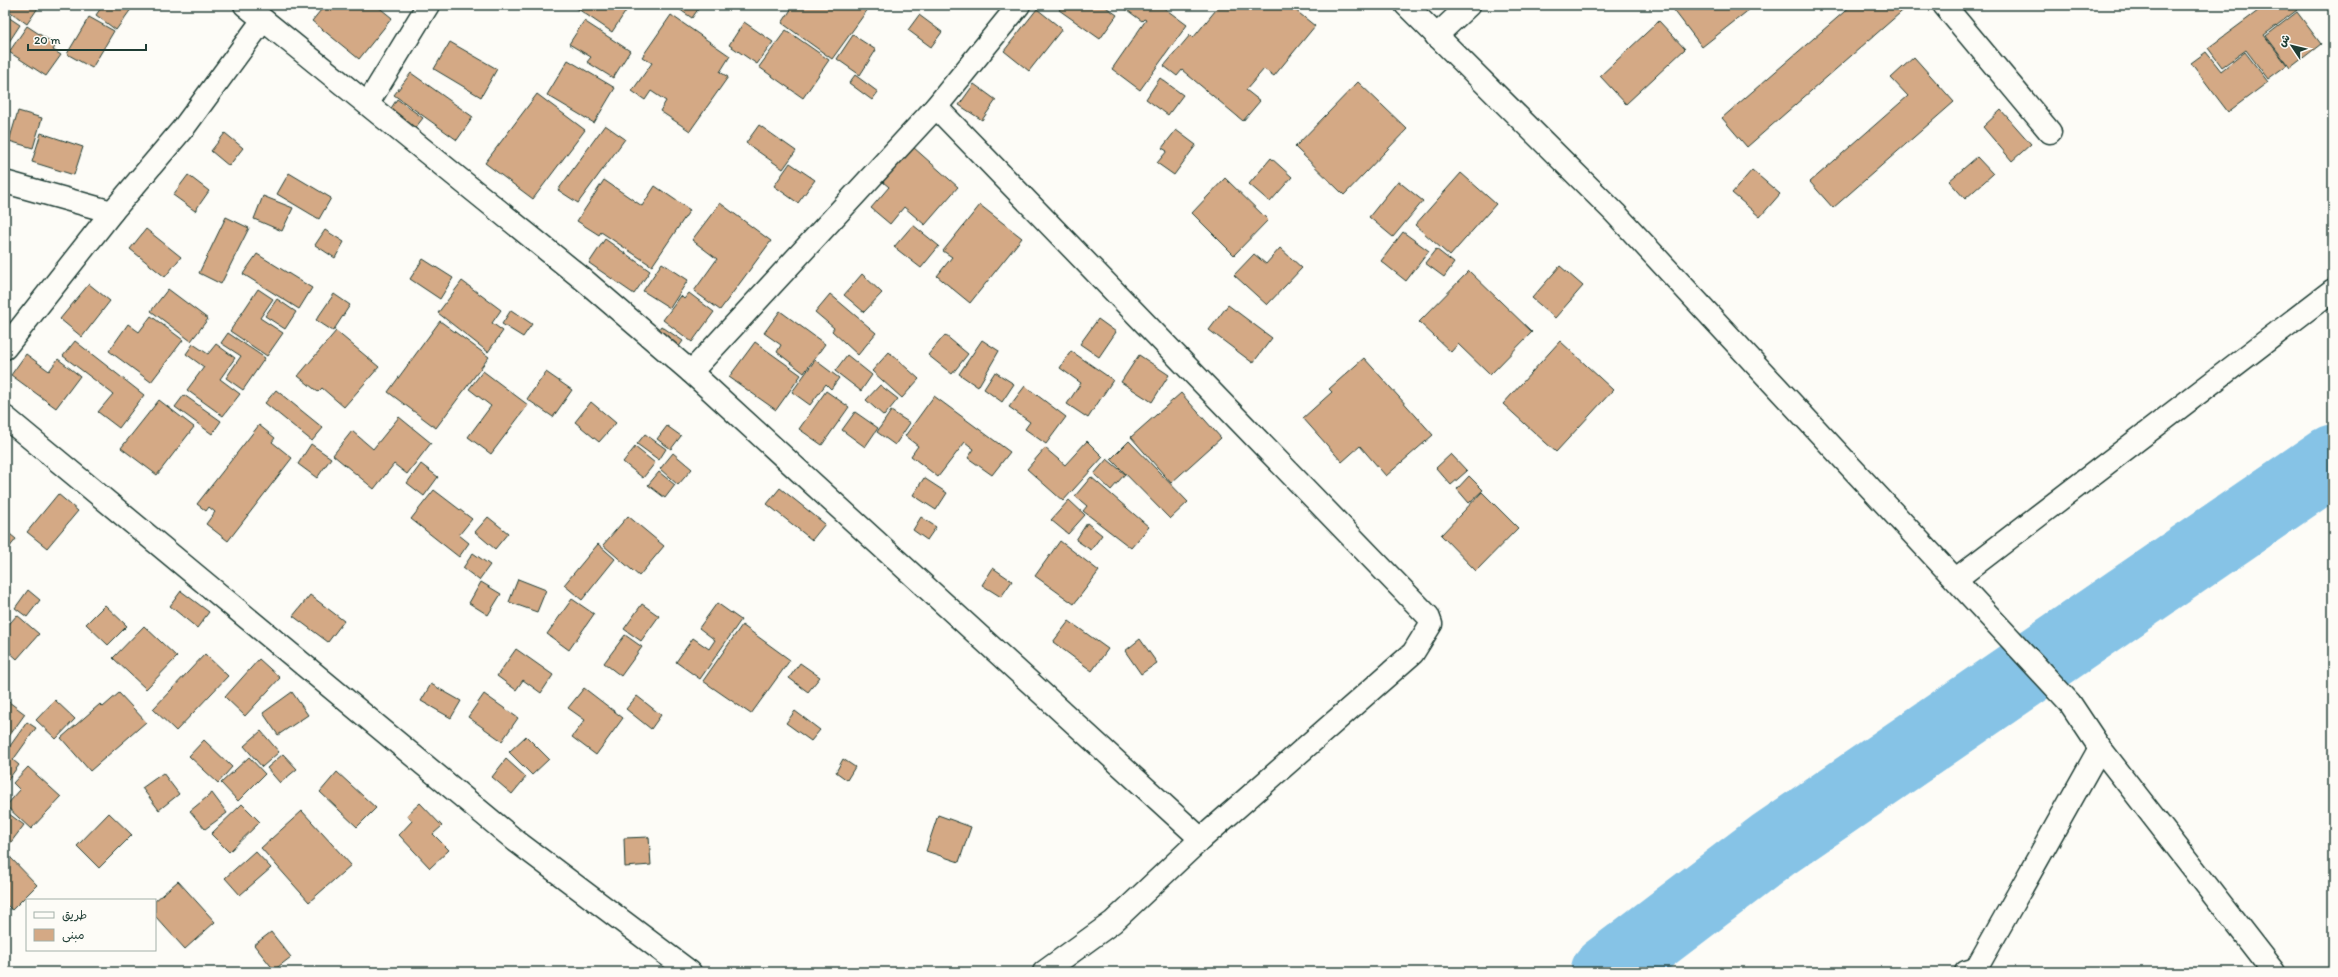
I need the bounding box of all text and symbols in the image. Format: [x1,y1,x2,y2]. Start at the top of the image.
scale bar [28,26,146,52]
north arrow [2272,26,2312,66]
text: ش [2275,32,2293,49]
text: 20 m [34,33,61,47]
legend [26,899,156,951]
text: طريق [62,908,87,922]
text: مبنى [62,928,85,943]

